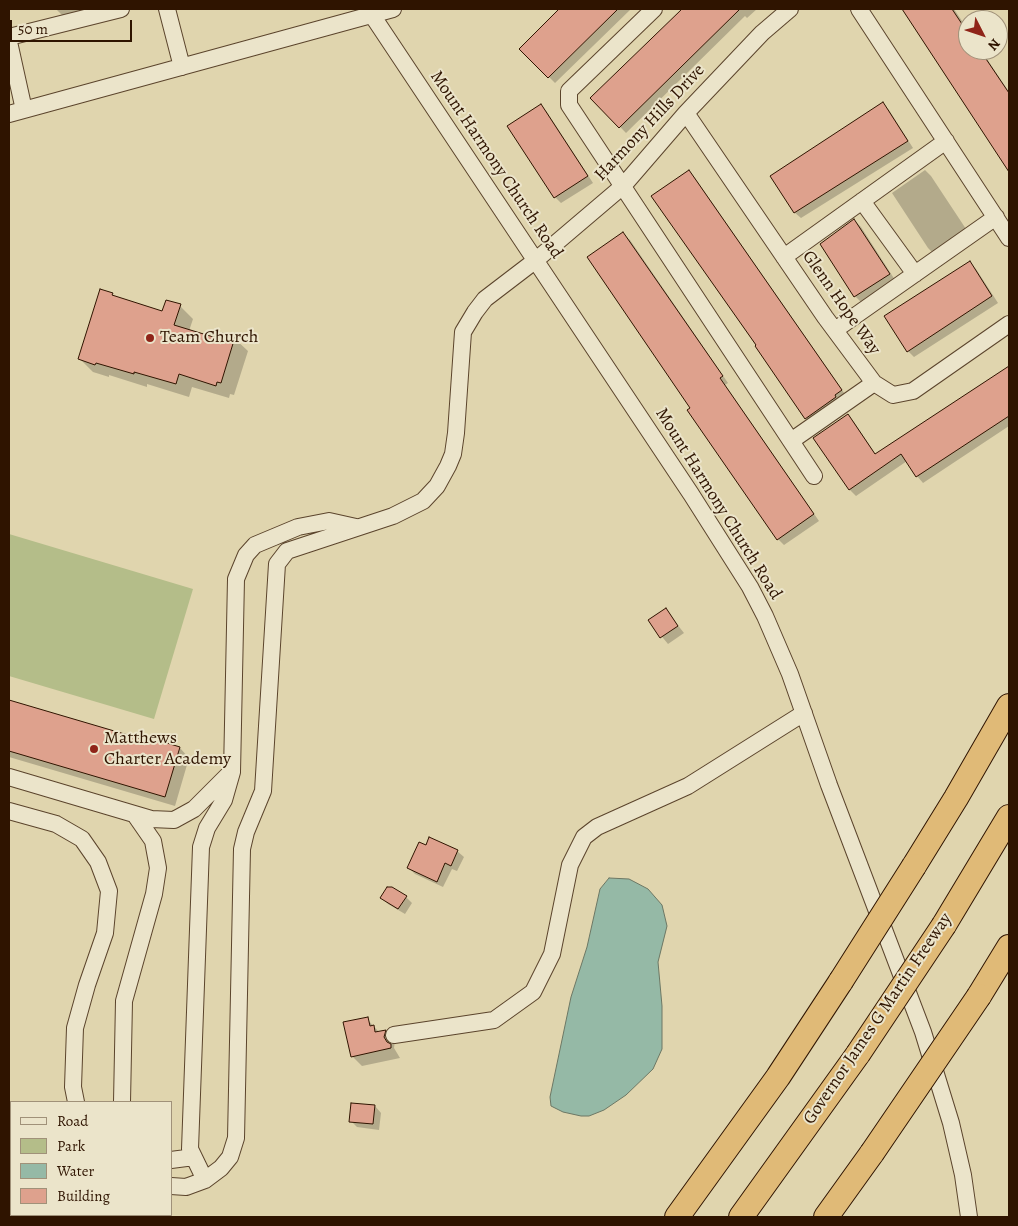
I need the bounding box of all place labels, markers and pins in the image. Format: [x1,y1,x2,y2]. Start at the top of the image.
place label: Team Church [160,327,258,349]
marker: Team Church [144,332,156,344]
place label: Matthews Charter Academy [104,728,231,771]
marker: Matthews Charter Academy [88,743,100,755]

